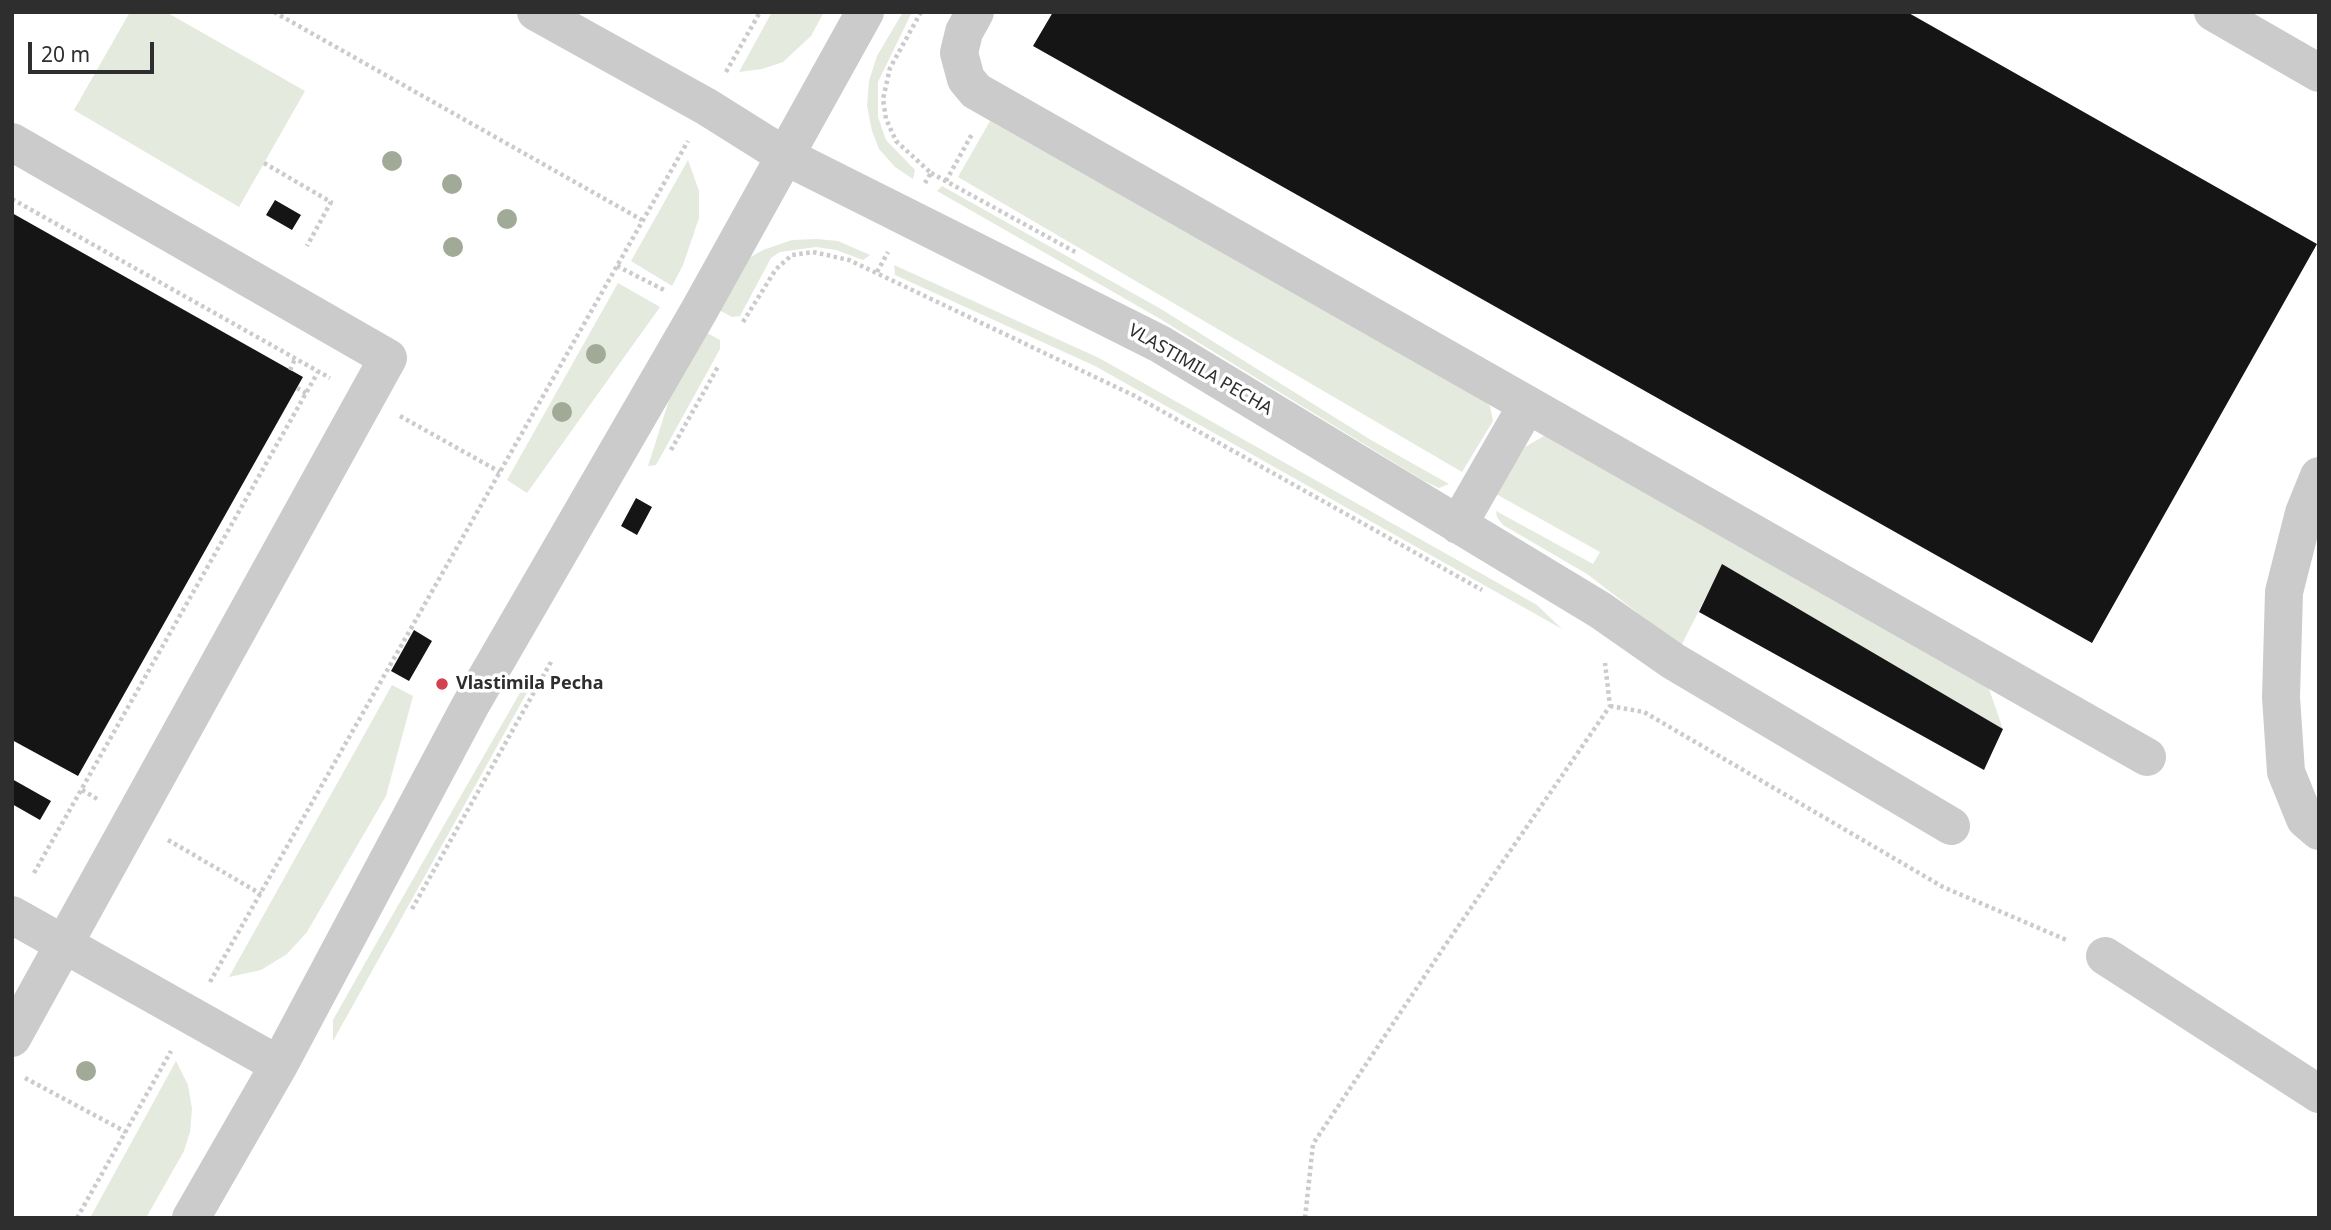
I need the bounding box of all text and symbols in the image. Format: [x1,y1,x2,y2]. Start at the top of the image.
scale bar [32,28,158,72]
text: 20 m [41,40,90,68]
street label: VLASTIMILA PECHA [1124,320,1276,420]
place label: Vlastimila Pecha [456,673,604,695]
marker: Vlastimila Pecha [434,676,450,692]

